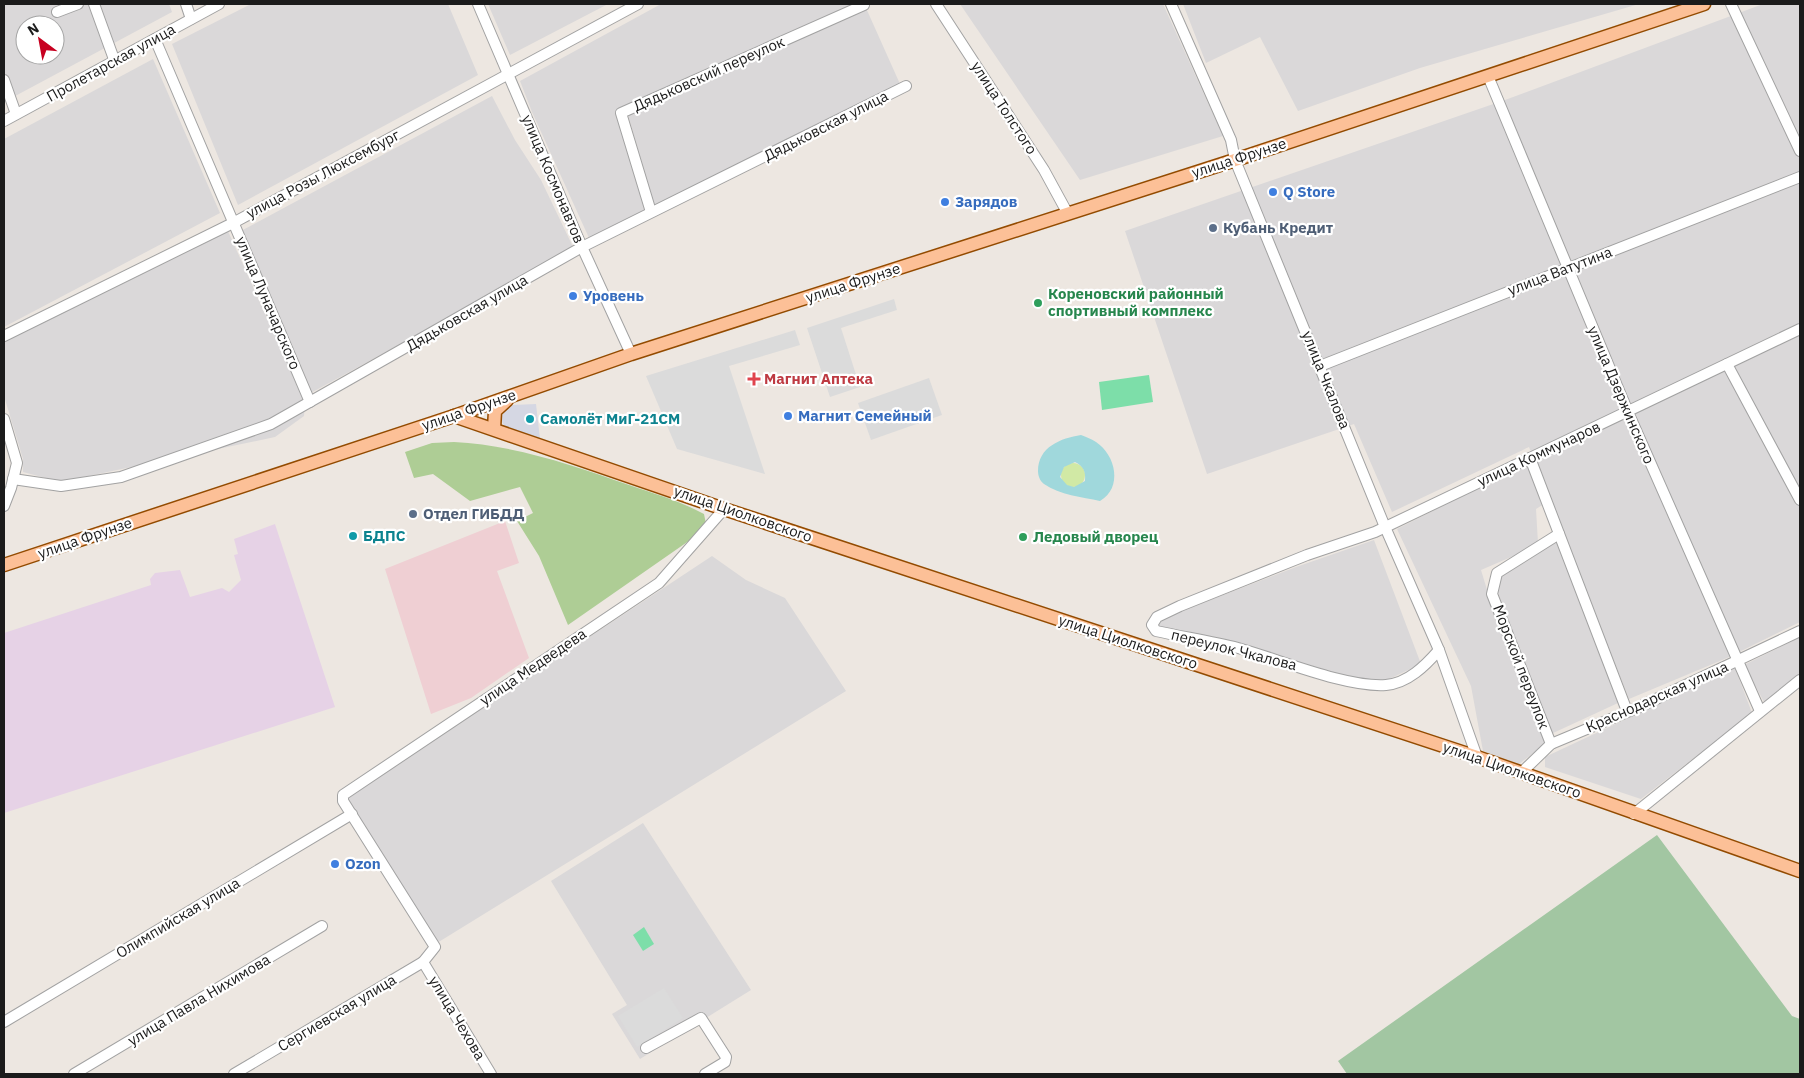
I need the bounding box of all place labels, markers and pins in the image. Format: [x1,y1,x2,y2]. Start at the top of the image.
place label: Q Store [1283,182,1335,201]
marker: Q Store [1267,186,1279,198]
place label: Зарядов [955,192,1018,211]
marker: Зарядов [939,196,951,208]
place label: Кубань Кредит [1223,218,1334,237]
marker: Кубань Кредит [1207,222,1219,234]
place label: Кореновский районный спортивный комплекс [1048,284,1224,320]
place label: Уровень [583,286,644,305]
marker: Уровень [567,290,579,302]
marker: Кореновский районный спортивный комплекс [1032,297,1044,309]
place label: Магнит Аптека [764,369,873,388]
marker: Магнит Аптека [748,373,760,385]
place label: Магнит Семейный [798,406,932,425]
place label: Самолёт МиГ-21СМ [540,409,680,428]
marker: Магнит Семейный [782,410,794,422]
marker: Самолёт МиГ-21СМ [524,413,536,425]
place label: Отдел ГИБДД [423,504,525,523]
marker: Отдел ГИБДД [407,508,419,520]
place label: БДПС [363,526,406,545]
place label: Ледовый дворец [1033,527,1159,546]
marker: БДПС [347,530,359,542]
marker: Ледовый дворец [1017,531,1029,543]
place label: Ozon [345,854,381,873]
marker: Ozon [329,858,341,870]

